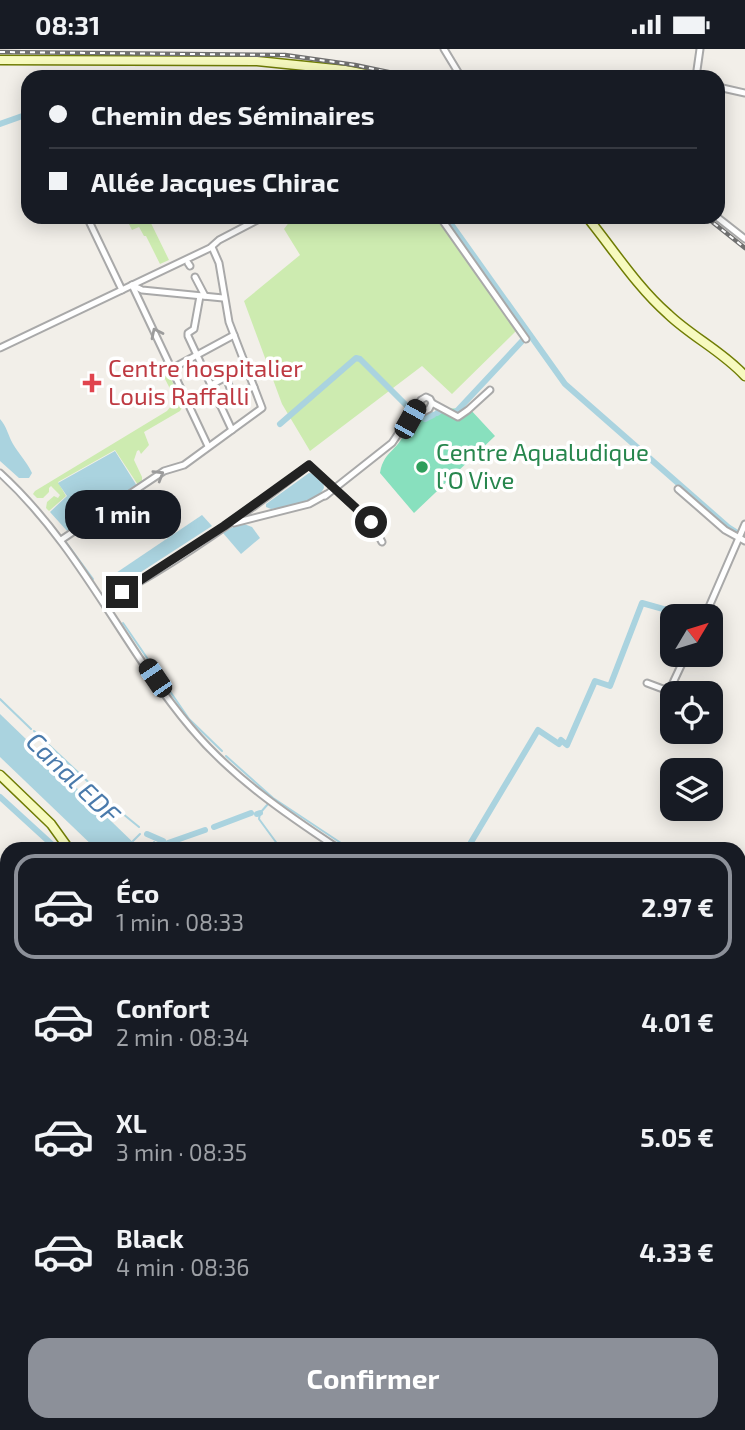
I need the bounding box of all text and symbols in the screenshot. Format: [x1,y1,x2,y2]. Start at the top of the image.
text: 08:31 [35,9,100,40]
text: Chemin des Séminaires [91,99,374,130]
text: Allée Jacques Chirac [91,166,339,197]
one-way arrow [150,328,164,340]
place label: Centre hospitalier Louis Raffalli [108,353,303,410]
marker: Centre hospitalier Louis Raffalli [82,373,102,393]
car [391,396,430,442]
place label: Centre Aqualudique l'O Vive [436,437,649,494]
marker: Centre Aqualudique l'O Vive [414,459,430,475]
one-way arrow [152,470,165,483]
callout: 1 min [64,491,180,539]
text: 1 min [95,500,151,528]
route start [355,506,387,538]
route end [106,576,138,608]
north arrow [660,604,723,667]
map controls [660,604,723,821]
car [135,655,176,701]
button: locate [660,681,723,744]
water label: Canal EDF [21,725,128,830]
button: layers [660,758,723,821]
icon: car [32,875,95,938]
text: Éco [116,877,159,908]
text: 2.97 € [641,891,714,922]
text: 1 min · 08:33 [116,908,244,936]
icon: car [32,990,95,1053]
text: Confort [116,992,210,1023]
text: 4.01 € [641,1006,714,1037]
text: 2 min · 08:34 [116,1023,249,1051]
icon: car [32,1105,95,1168]
text: XL [116,1107,147,1138]
text: 5.05 € [640,1121,714,1152]
text: 3 min · 08:35 [116,1138,247,1166]
icon: car [32,1220,95,1283]
text: Black [116,1222,184,1253]
text: 4.33 € [639,1236,714,1267]
text: 4 min · 08:36 [116,1253,249,1281]
button: Confirmer [28,1338,718,1418]

